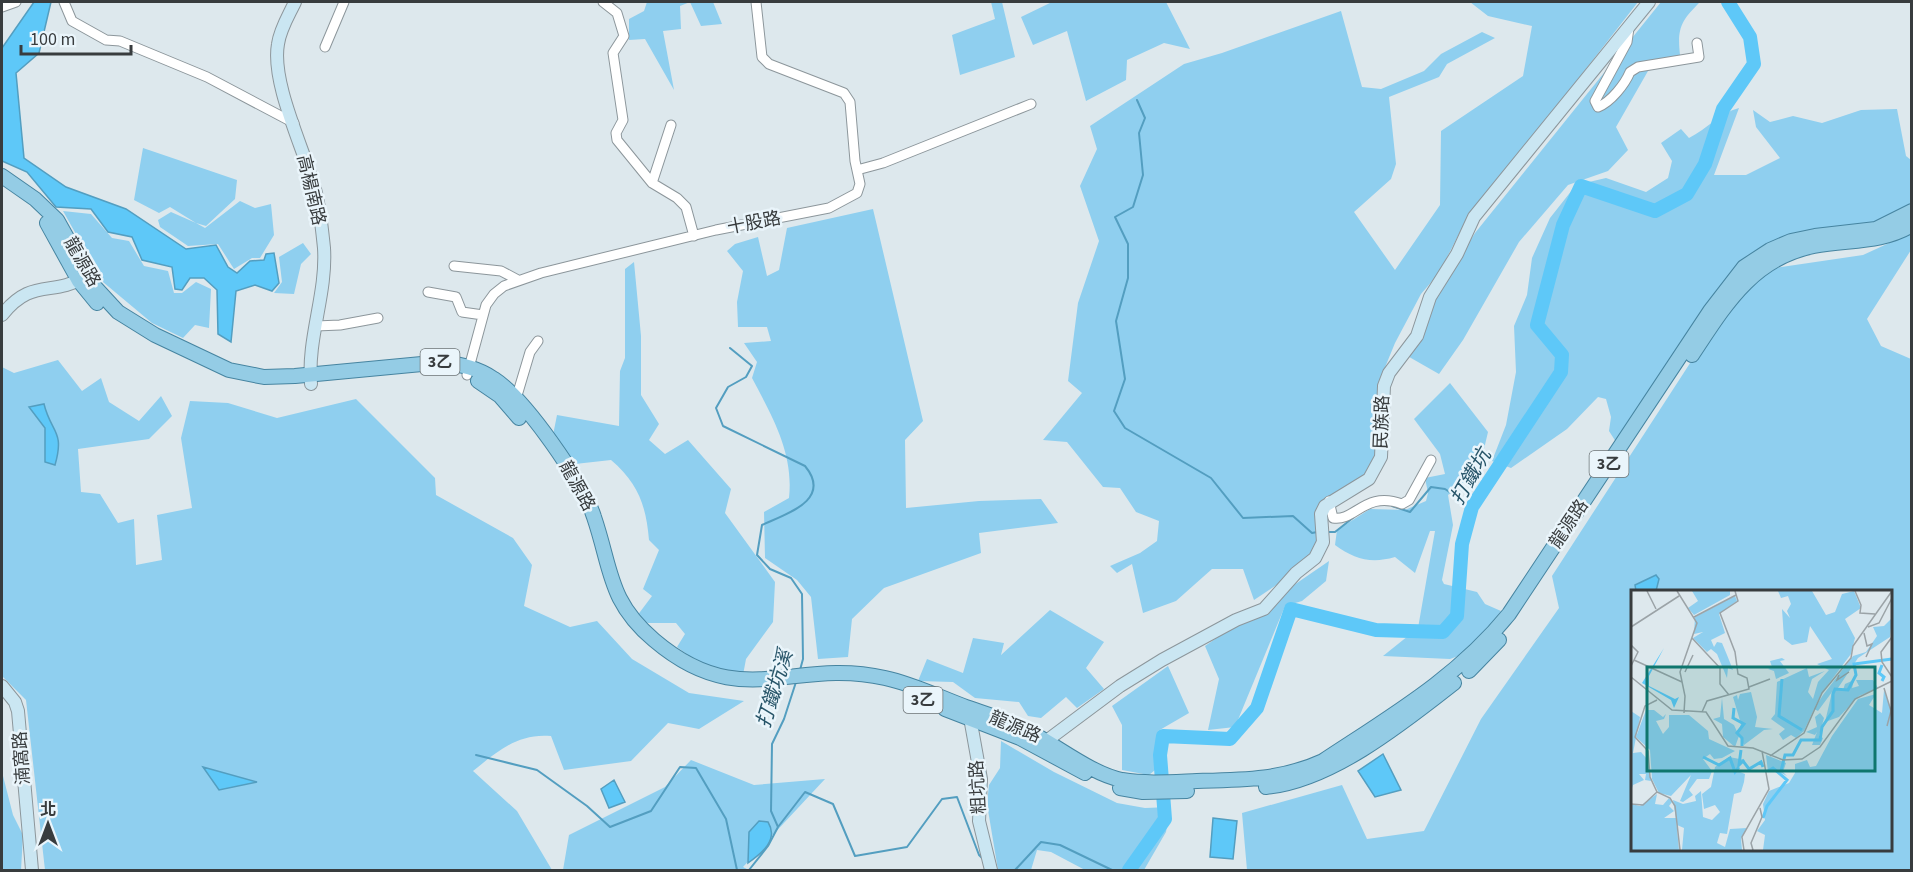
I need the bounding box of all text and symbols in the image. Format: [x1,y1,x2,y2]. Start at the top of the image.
scale bar [21,18,130,56]
text: 100 m [30,27,75,52]
street label: 高楊南路 [291,152,331,228]
street label: 十股路 [725,206,783,240]
street label: 龍源路 [58,232,106,292]
road number: 3乙 [420,349,460,375]
street label: 民族路 [1369,395,1395,449]
water label: 打鐵坑 [1444,441,1500,510]
road number: 3乙 [1590,451,1628,477]
street label: 龍源路 [553,456,601,516]
street label: 龍源路 [1544,495,1594,553]
inset map [1631,590,1892,851]
water label: 打鐵坑溪 [750,644,801,731]
road number: 3乙 [904,687,942,713]
street label: 龍源路 [985,705,1045,749]
street label: 湳窩路 [8,730,36,786]
street label: 粗坑路 [964,759,992,815]
north arrow [18,794,78,854]
text: 北 [40,799,56,821]

